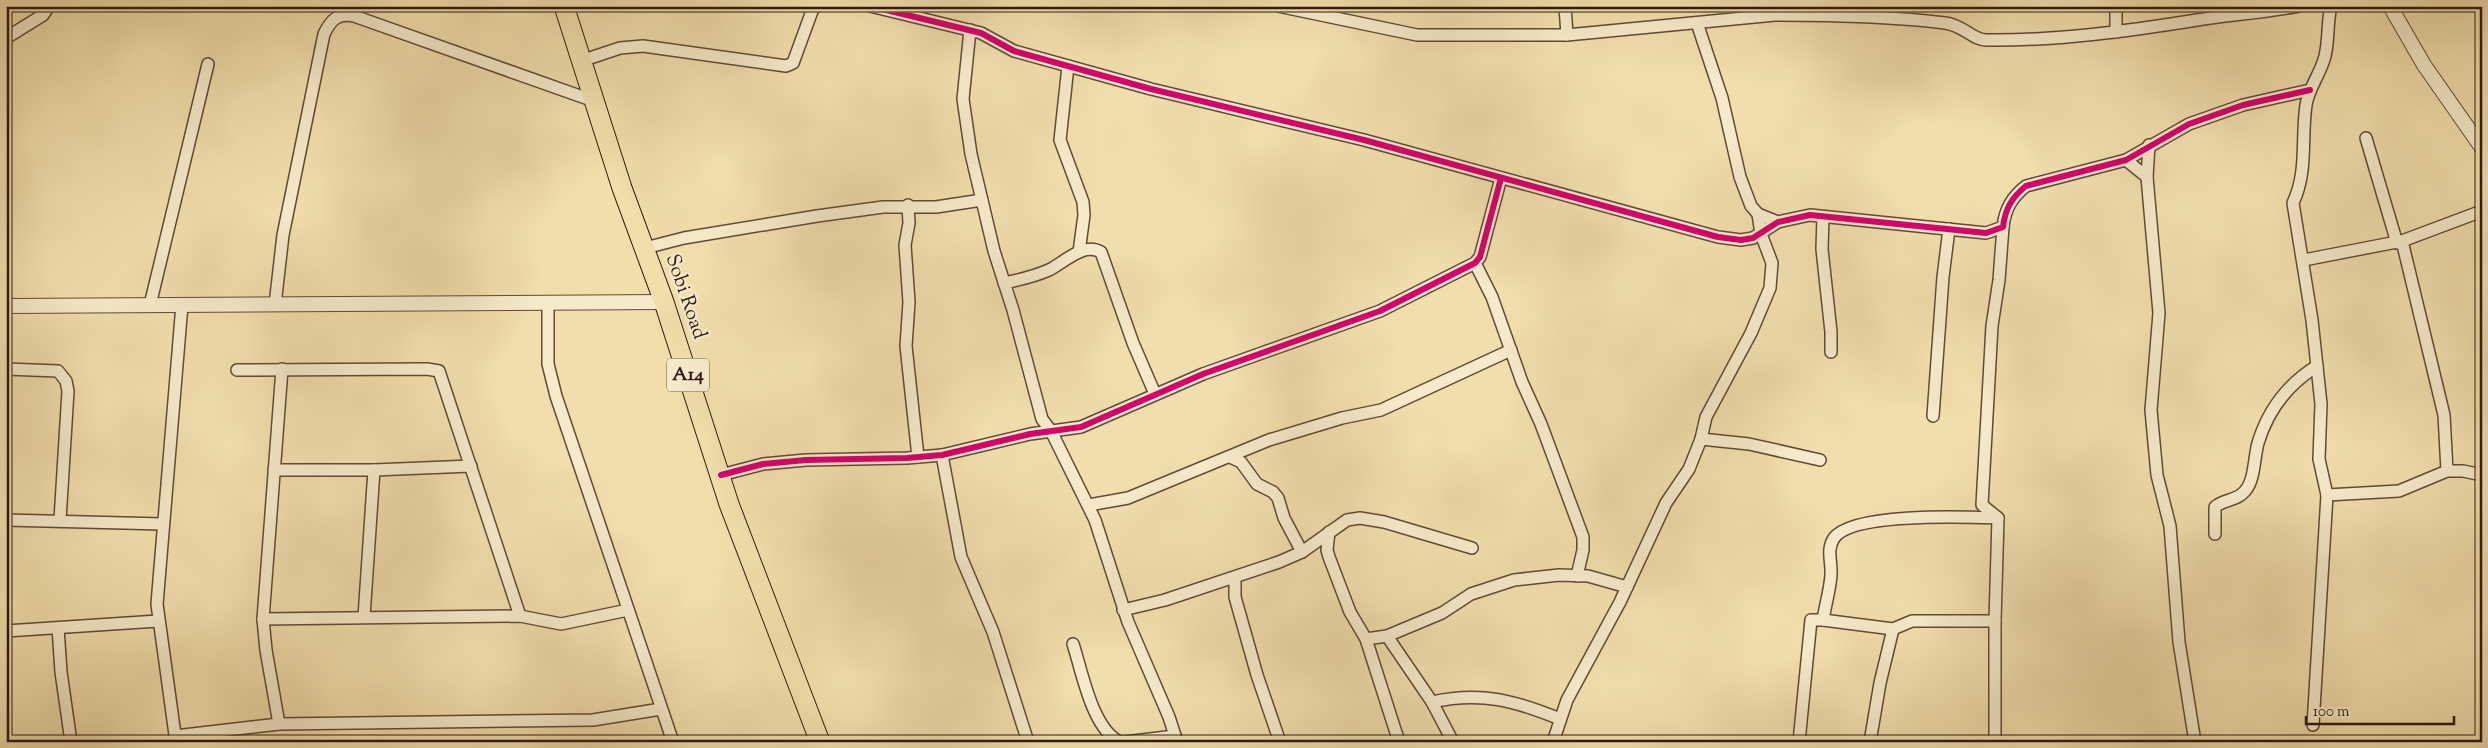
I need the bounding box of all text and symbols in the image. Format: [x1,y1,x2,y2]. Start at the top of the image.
street label: Sobi Road [657,250,713,344]
road number: A14 [667,358,709,392]
scale bar [2306,693,2453,725]
text: 100 m [2313,702,2350,723]

